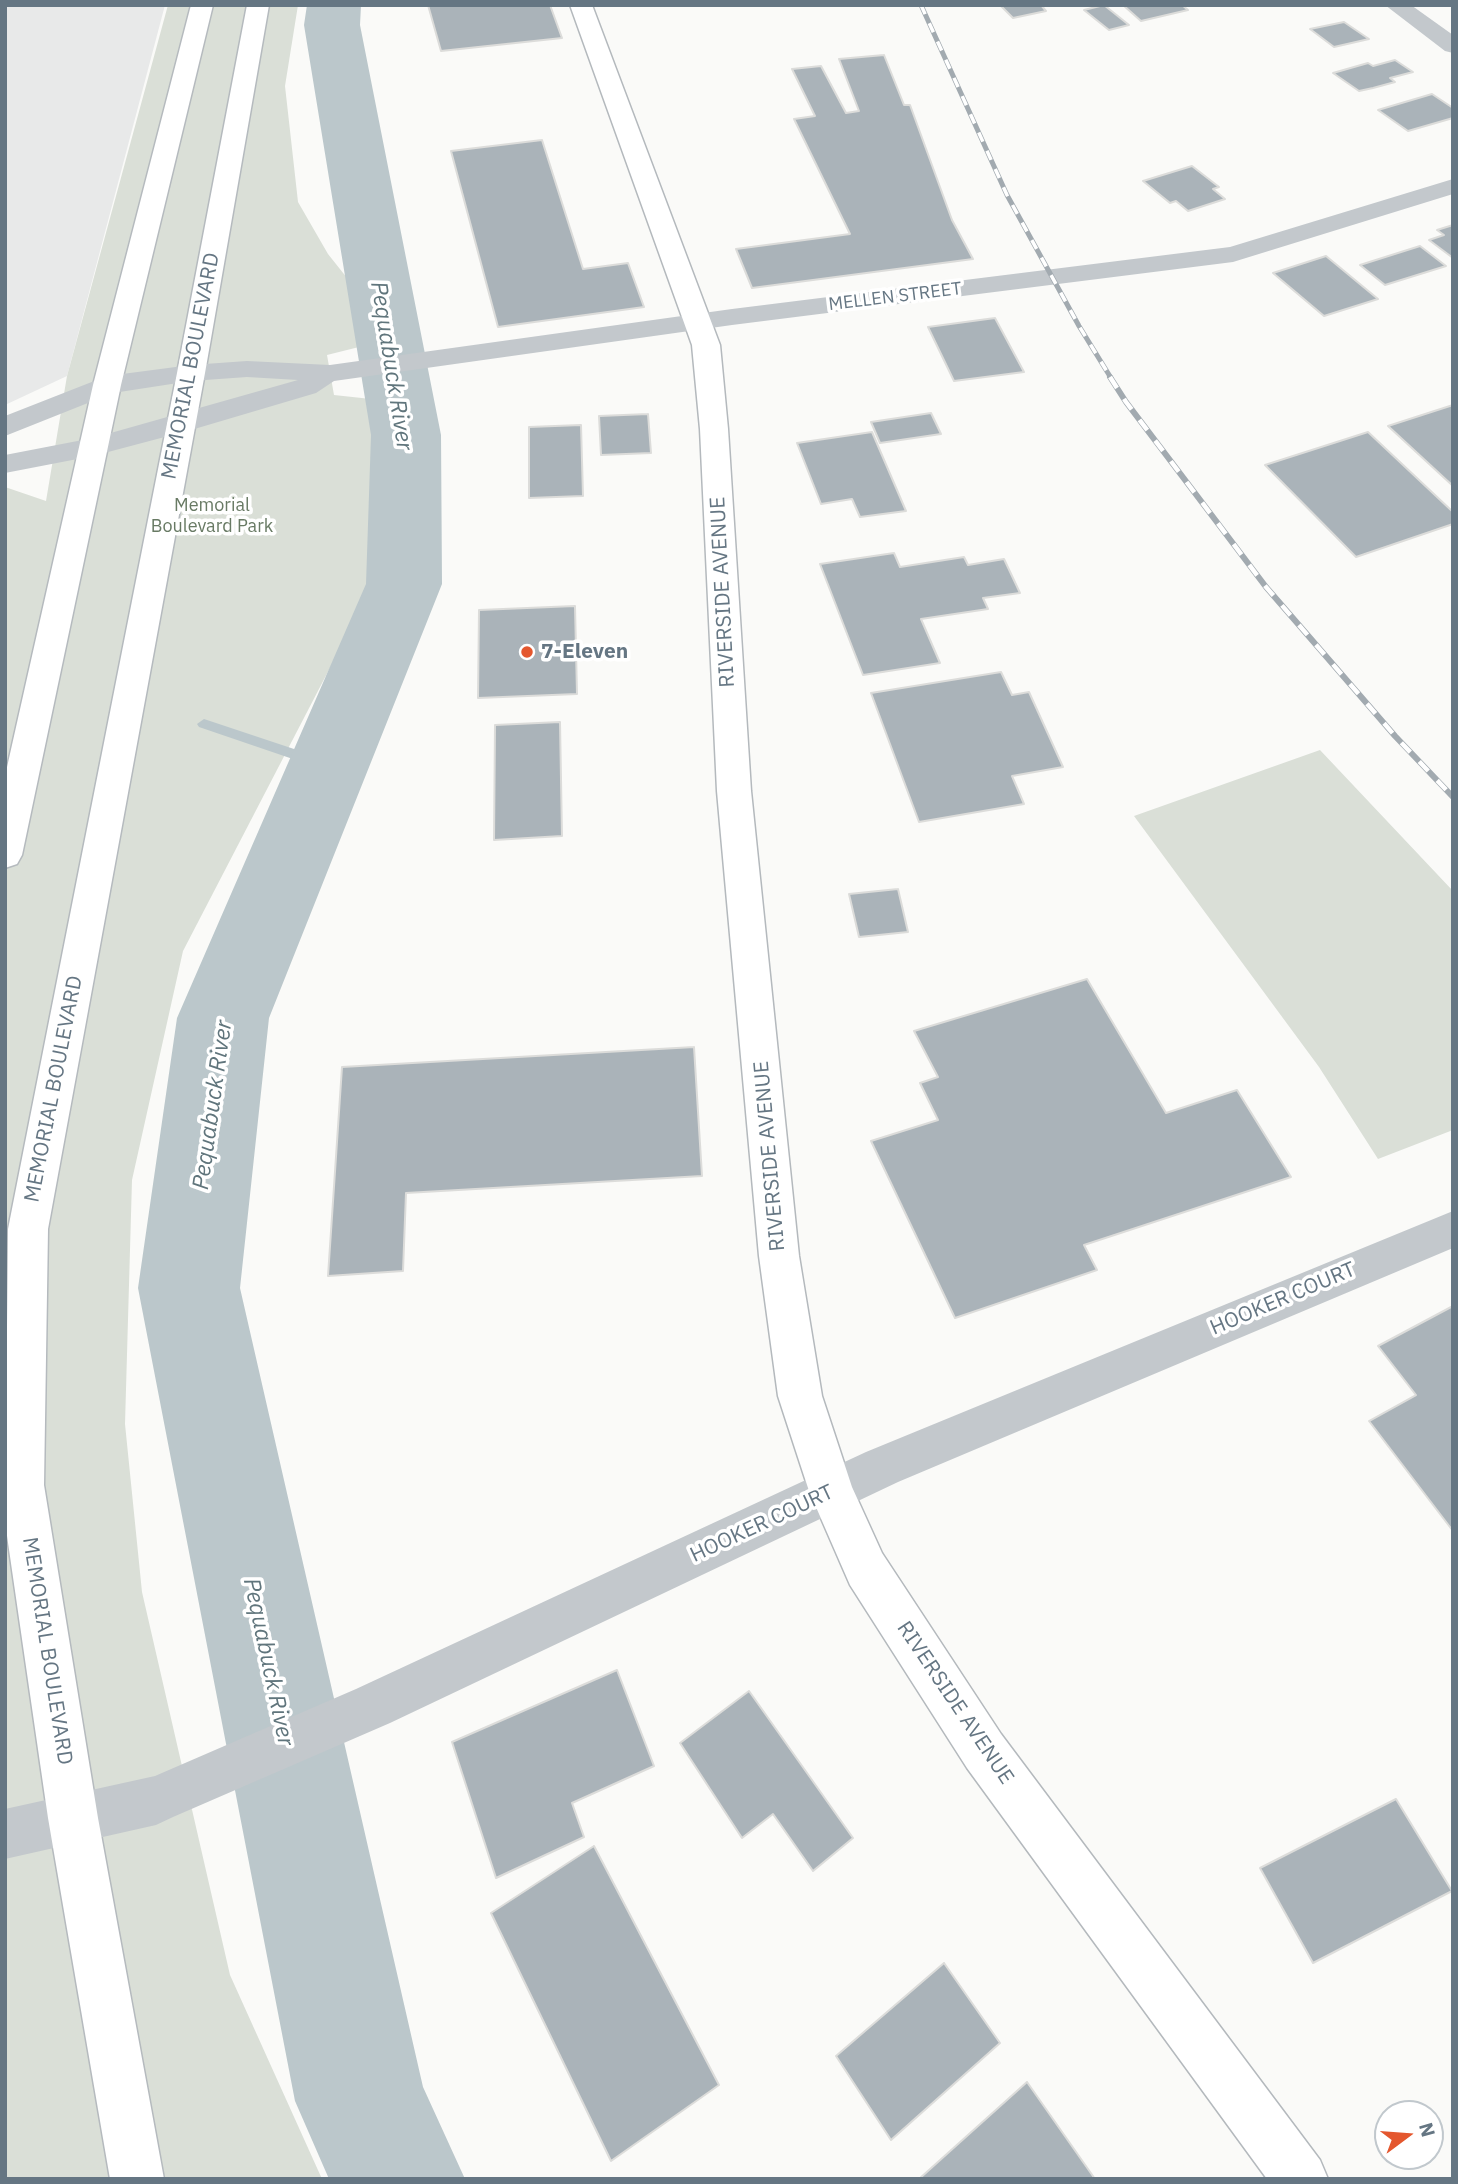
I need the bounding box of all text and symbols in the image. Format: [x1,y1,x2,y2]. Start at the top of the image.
street label: MEMORIAL BOULEVARD [157,251,225,481]
street label: MELLEN STREET [827,278,963,316]
water label: Pequabuck River [364,280,418,452]
park label: Memorial Boulevard Park [151,495,273,538]
street label: RIVERSIDE AVENUE [705,496,741,688]
place label: 7-Eleven [541,639,628,665]
marker: 7-Eleven [519,644,535,660]
street label: MEMORIAL BOULEVARD [20,974,88,1204]
water label: Pequabuck River [187,1019,239,1191]
street label: RIVERSIDE AVENUE [749,1060,791,1252]
street label: HOOKER COURT [1207,1257,1359,1341]
street label: HOOKER COURT [686,1480,838,1568]
street label: MEMORIAL BOULEVARD [17,1535,77,1767]
water label: Pequabuck River [237,1576,299,1748]
street label: RIVERSIDE AVENUE [891,1617,1019,1789]
north arrow [1374,2100,1444,2170]
text: N [1414,2120,1441,2140]

